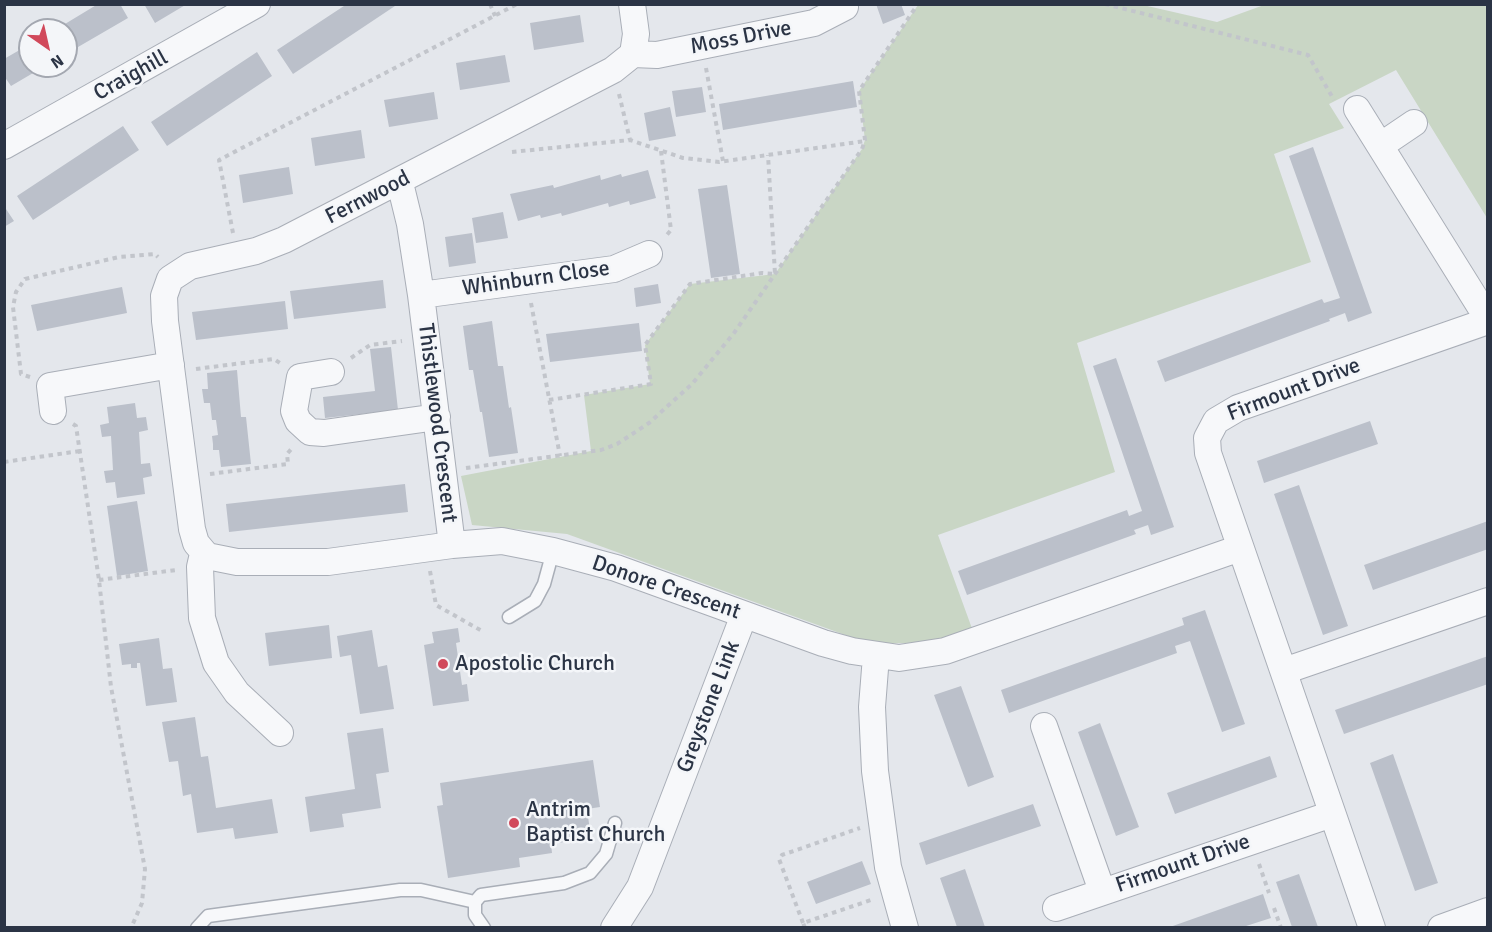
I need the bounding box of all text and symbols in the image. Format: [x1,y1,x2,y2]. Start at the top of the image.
street label: Moss Drive [688,15,794,61]
north arrow [18,18,78,78]
street label: Craighill [89,45,173,107]
text: N [47,50,67,73]
street label: Fernwood [321,165,415,231]
street label: Whinburn Close [460,256,612,302]
street label: Thistlewood Crescent [412,322,462,524]
street label: Firmount Drive [1224,353,1364,427]
street label: Donore Crescent [588,550,744,626]
street label: Greystone Link [672,637,746,777]
place label: Apostolic Church [455,651,615,677]
marker: Apostolic Church [436,657,450,671]
place label: Antrim Baptist Church [526,797,665,848]
marker: Antrim Baptist Church [507,816,521,830]
street label: Firmount Drive [1112,829,1254,899]

